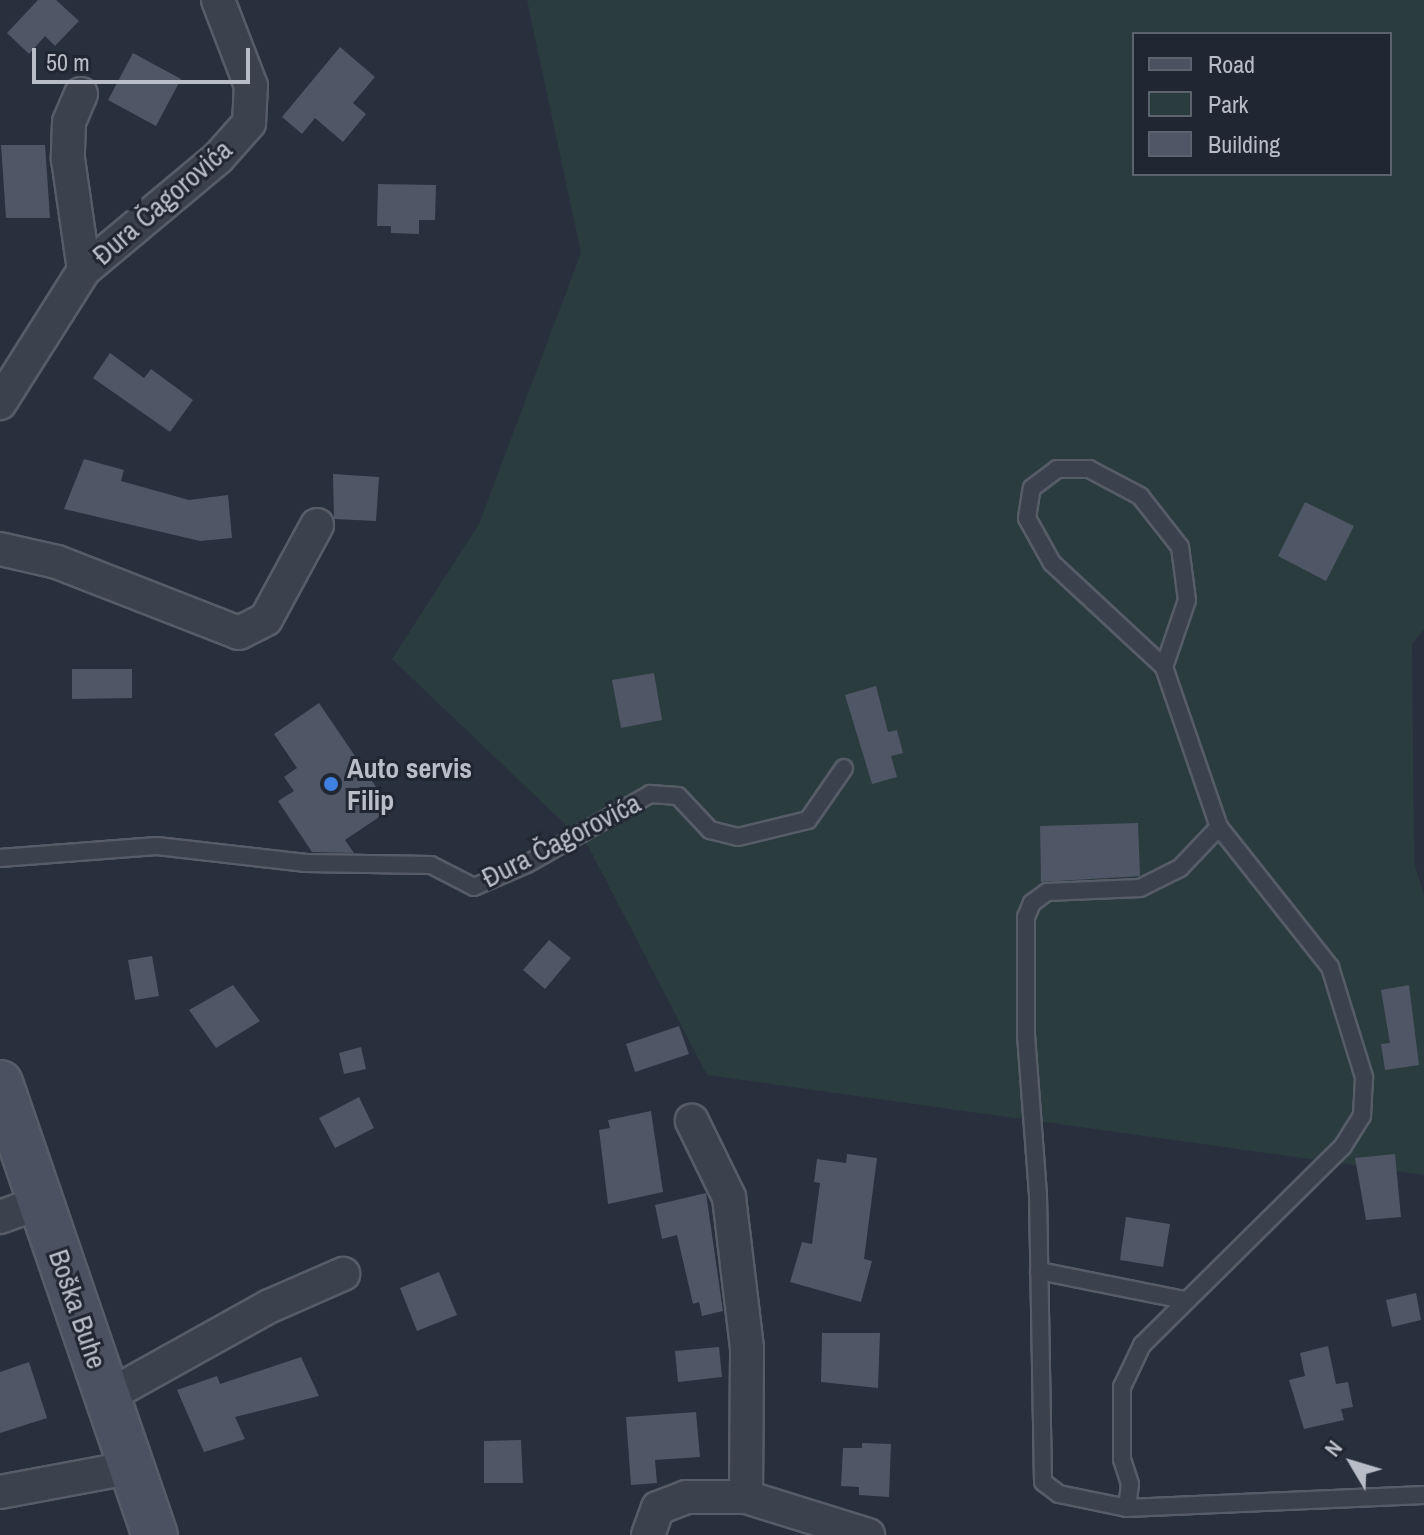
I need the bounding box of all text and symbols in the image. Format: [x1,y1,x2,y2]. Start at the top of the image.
scale bar [36,32,254,82]
legend [1132,32,1392,176]
text: 50 m [46,46,90,78]
text: Road [1208,48,1255,80]
text: Park [1208,88,1248,120]
text: Building [1208,128,1280,160]
street label: Đura Čagorovića [85,132,239,272]
place label: Auto servis Filip [347,751,472,817]
marker: Auto servis Filip [322,775,340,793]
street label: Đura Čagorovića [476,786,646,894]
street label: Boška Buhe [42,1245,114,1373]
north arrow [1312,1423,1392,1503]
text: N [1317,1434,1349,1463]

